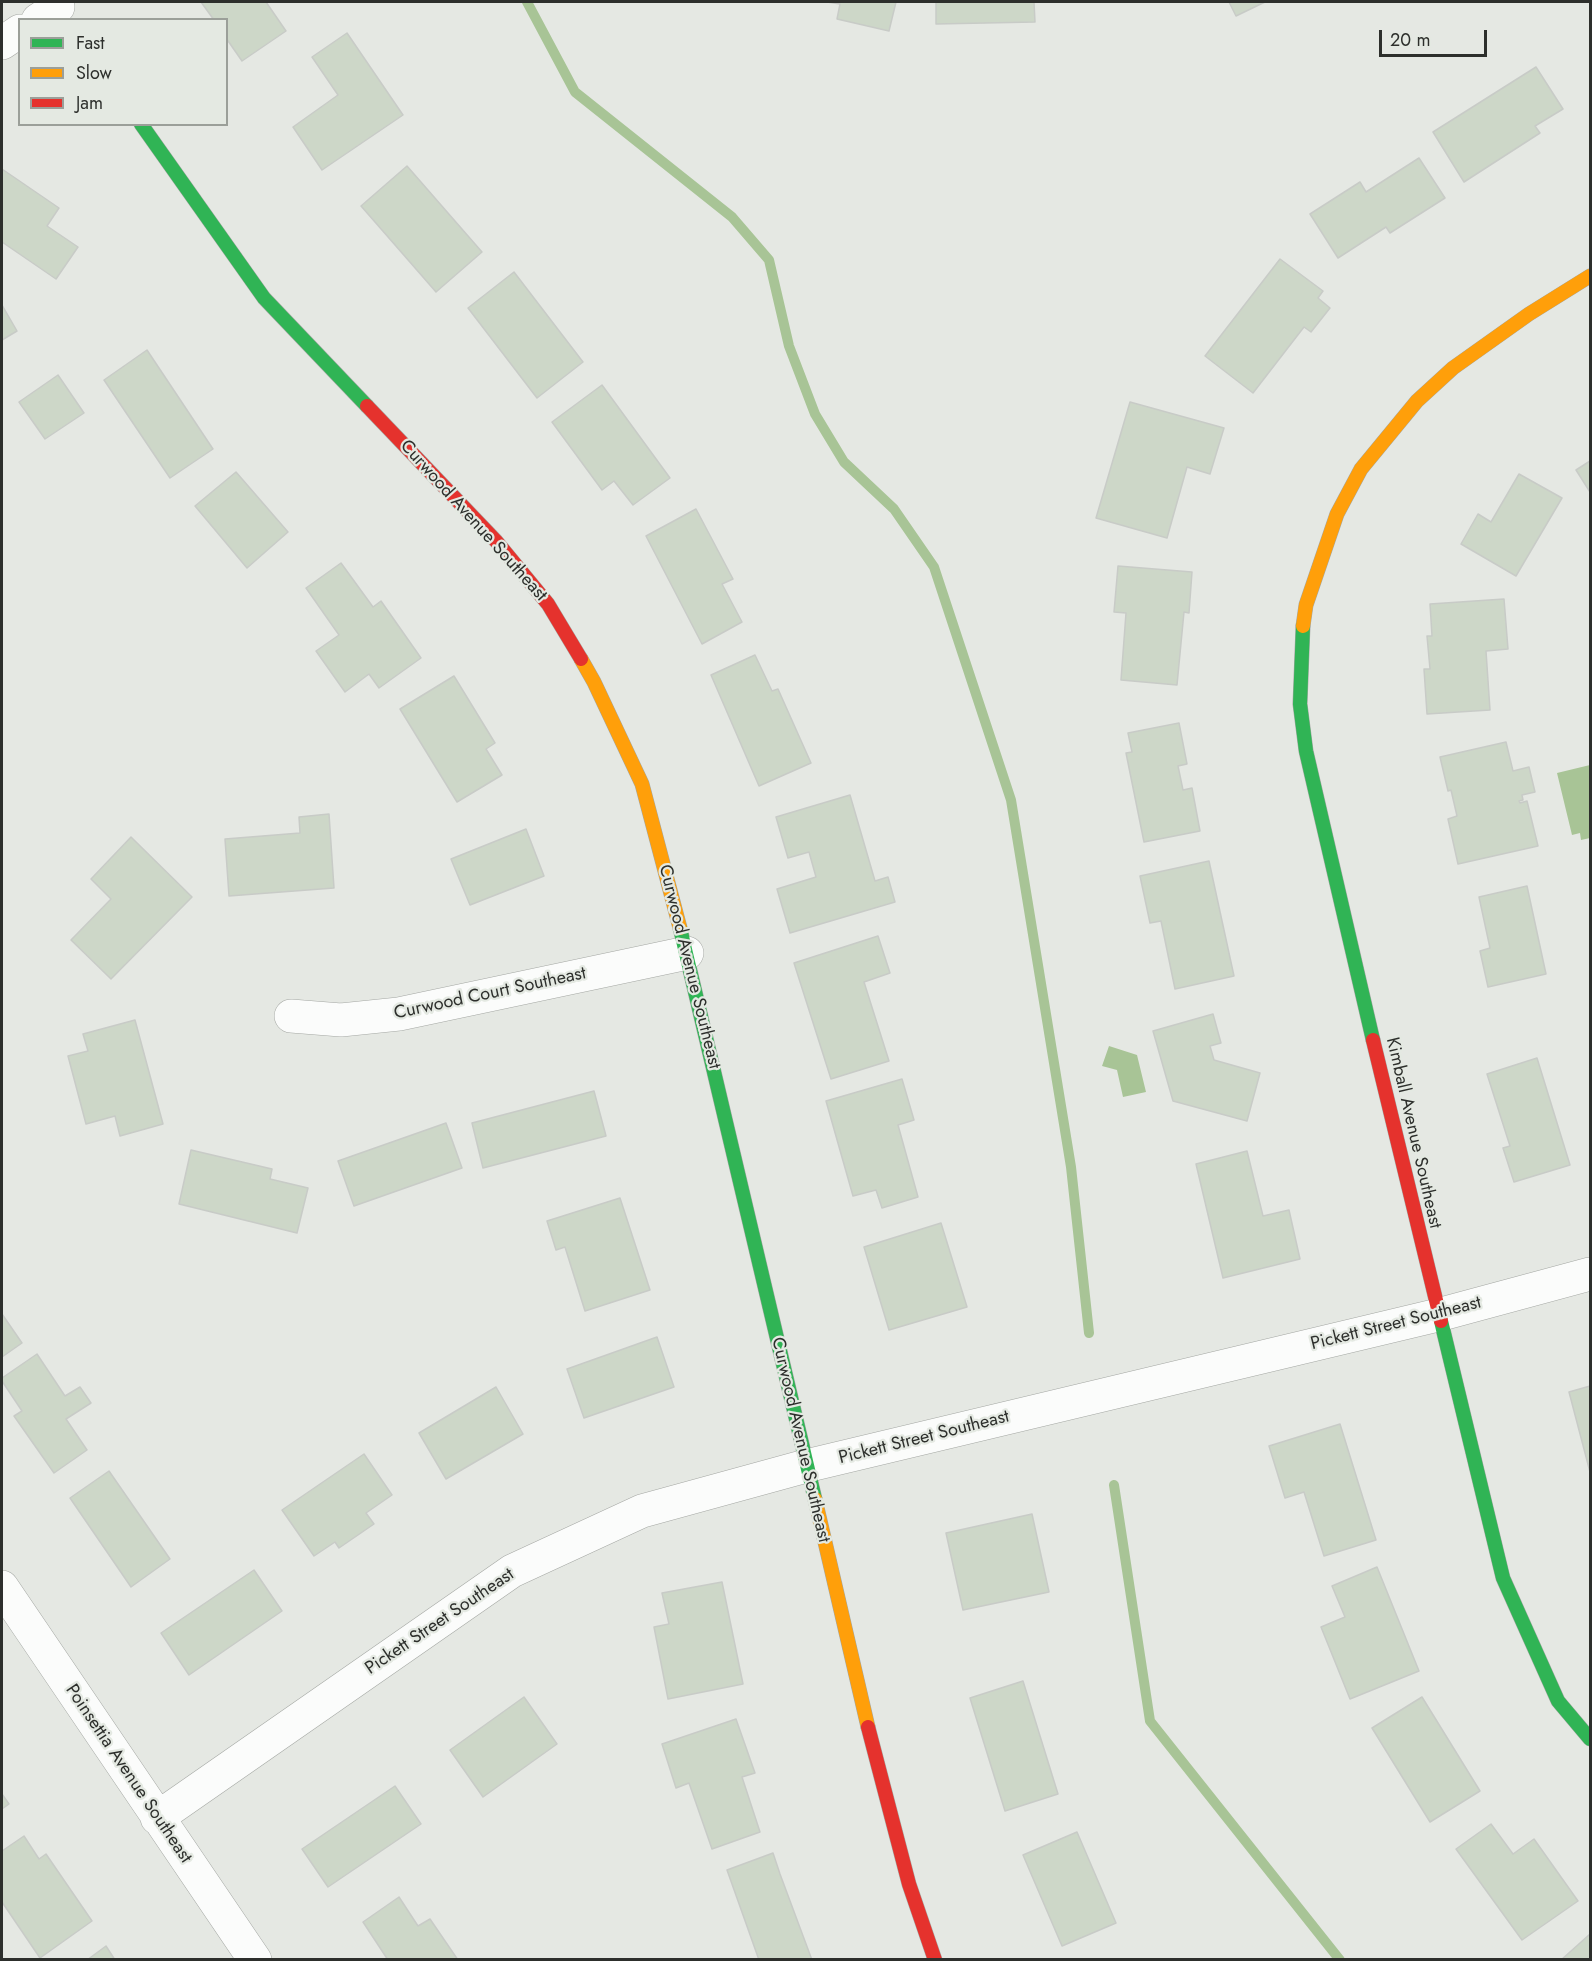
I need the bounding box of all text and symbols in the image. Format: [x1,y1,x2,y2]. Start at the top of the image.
legend [18,18,228,126]
scale bar [1382,18,1490,56]
text: 20 m [1390,27,1430,53]
text: Fast [76,30,105,56]
text: Slow [76,60,112,86]
text: Jam [76,90,103,116]
street label: Curwood Avenue Southeast [395,436,551,606]
street label: Curwood Avenue Southeast [653,863,725,1071]
street label: Curwood Court Southeast [392,963,588,1025]
street label: Kimball Avenue Southeast [1381,1035,1445,1231]
street label: Pickett Street Southeast [1309,1292,1483,1356]
street label: Curwood Avenue Southeast [766,1335,834,1545]
street label: Pickett Street Southeast [837,1406,1011,1470]
street label: Pickett Street Southeast [361,1564,519,1680]
street label: Poinsettia Avenue Southeast [60,1680,196,1868]

